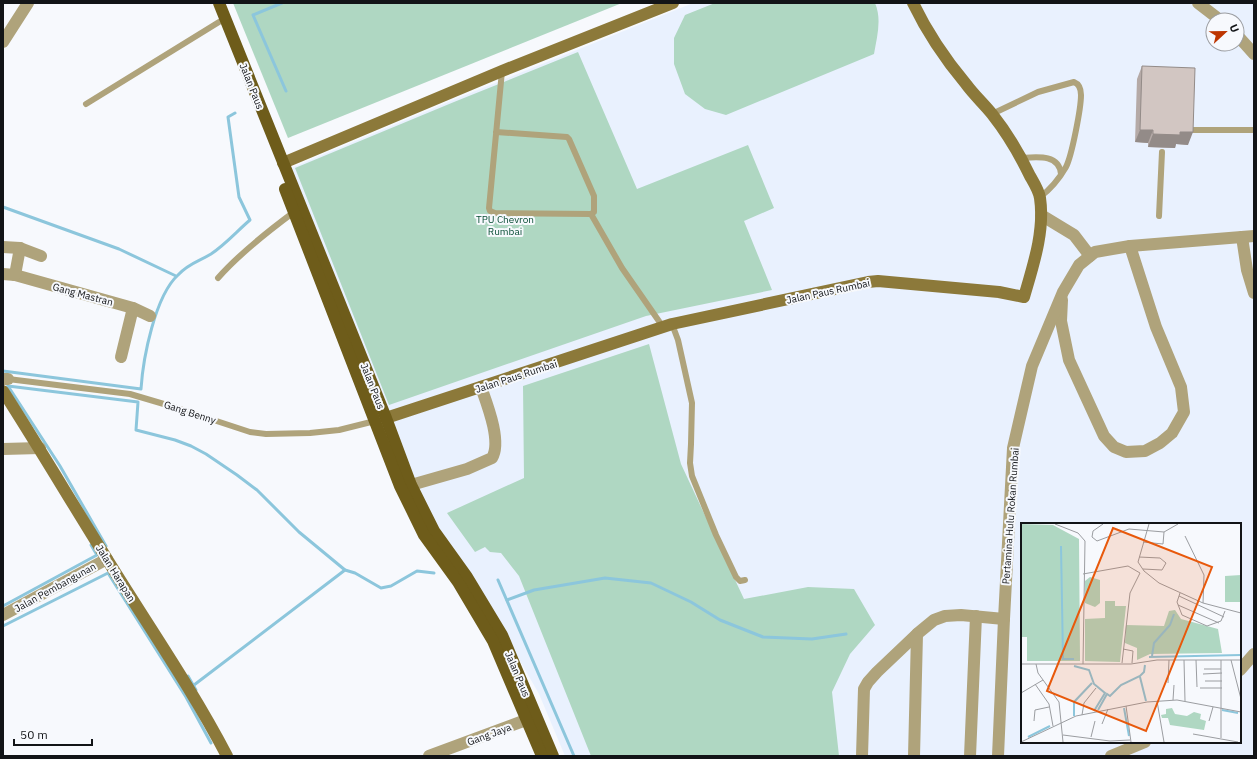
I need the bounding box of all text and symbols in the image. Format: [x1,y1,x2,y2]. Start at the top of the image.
north arrow [1205,12,1245,52]
text: U [1226,22,1242,34]
street label: Jalan Paus [236,61,267,111]
park label: TPU Chevron Rumbai [476,213,534,238]
street label: Jalan Paus Rumbai [785,276,871,307]
street label: Gang Mastran [51,280,115,309]
street label: Jalan Paus Rumbai [474,357,559,396]
street label: Jalan Paus [357,361,388,411]
street label: Gang Benny [162,398,217,427]
street label: Pertamina Hulu Rokan Rumbai [999,447,1022,585]
inset map [1021,523,1241,743]
street label: Jalan Harapan [93,542,138,604]
street label: Jalan Pembangunan [12,560,98,615]
street label: Jalan Paus [502,649,533,699]
street label: Gang Jaya [465,720,514,748]
scale bar [14,721,92,747]
text: 50 m [20,727,48,742]

